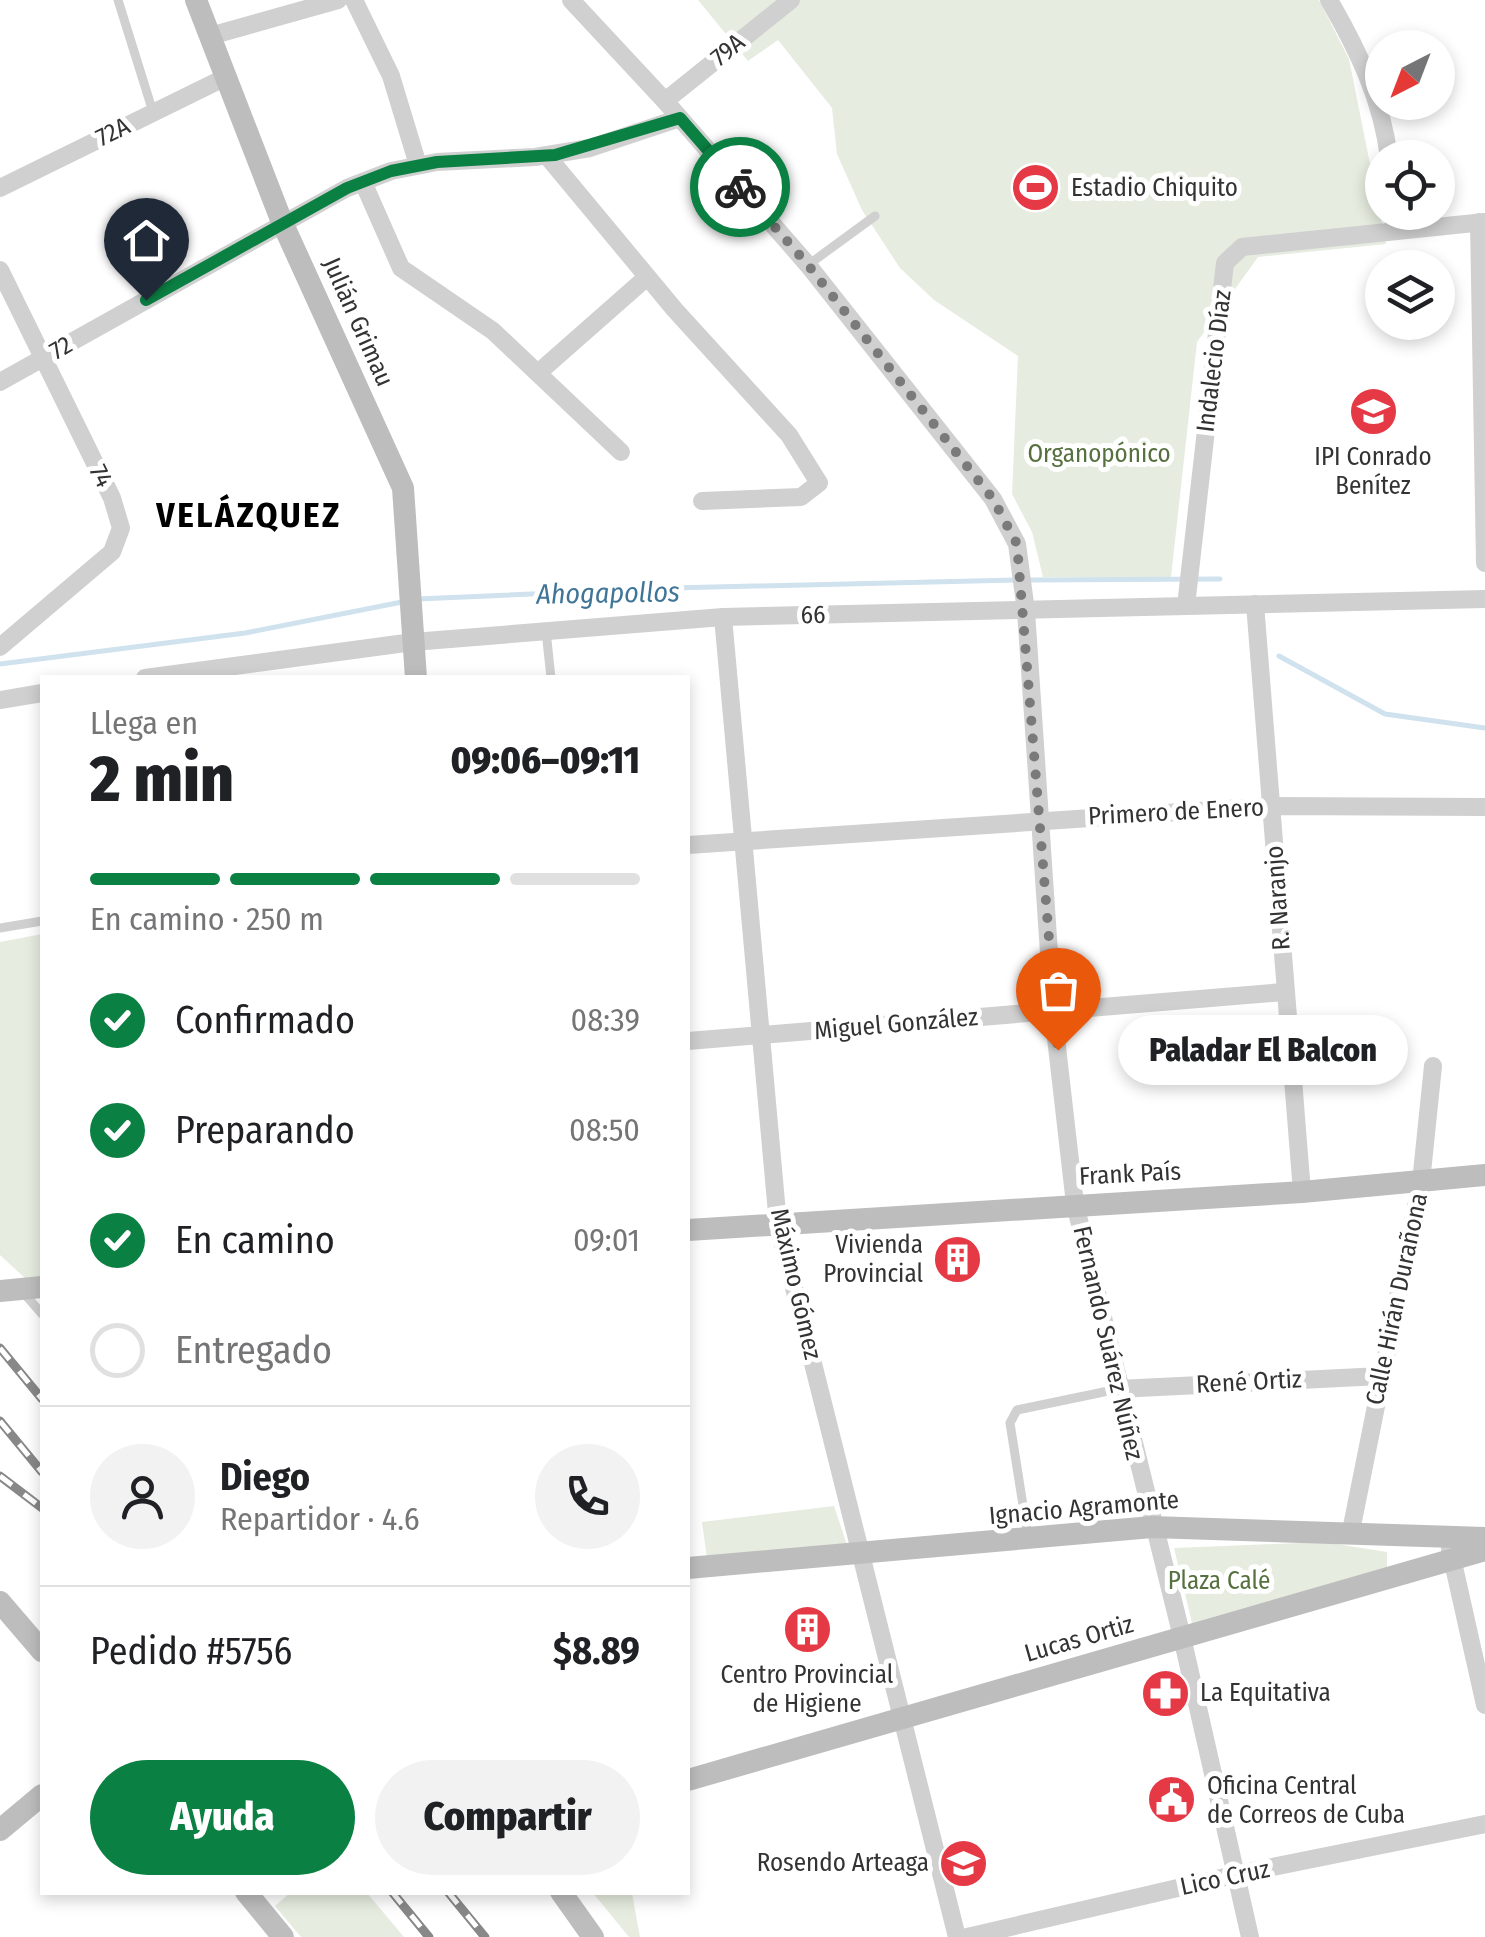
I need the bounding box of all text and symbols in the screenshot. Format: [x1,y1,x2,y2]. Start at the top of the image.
street label: 79A [705,27,751,73]
north arrow [1365,30,1455,120]
map controls [1365,30,1455,340]
street label: 72A [91,111,135,153]
courier [690,137,790,237]
button: locate [1365,140,1455,230]
icon: bike [713,160,768,215]
sports icon: Estadio Chiquito [1010,162,1062,214]
place label: Estadio Chiquito [1071,173,1238,203]
pin [104,198,189,301]
icon: home [119,213,174,268]
button: layers [1365,250,1455,340]
street label: Julián Grimau [316,253,400,391]
street label: Indalecio Díaz [1190,288,1238,434]
street label: 72 [44,330,78,366]
school or university icon: IPI Conrado Benítez [1347,385,1399,437]
park label: Organopónico [1027,439,1171,469]
place label: IPI Conrado Benítez [1314,442,1432,501]
street label: 74 [83,460,119,492]
district label: VELÁZQUEZ [155,494,342,536]
water label: Ahogapollos [535,575,680,611]
street label: 66 [800,600,826,630]
text: Llega en [90,704,198,742]
text: 09:06–09:11 [450,737,640,783]
text: 2 min [90,740,234,818]
street label: Primero de Enero [1087,792,1265,832]
street label: R. Naranjo [1259,845,1297,951]
text: En camino · 250 m [90,900,324,938]
pin [1016,948,1101,1051]
icon: bag [1031,963,1086,1018]
icon: check [90,993,145,1048]
text: Confirmado [175,997,355,1043]
text: 08:39 [571,1001,640,1039]
street label: Miguel González [813,1002,979,1046]
callout: Paladar El Balcon [1118,1015,1408,1085]
text: Paladar El Balcon [1149,1031,1377,1069]
icon: check [90,1103,145,1158]
text: Preparando [175,1107,355,1153]
text: 08:50 [569,1111,640,1149]
street label: Frank País [1078,1156,1182,1192]
street label: Calle Hirán Durañona [1360,1190,1434,1408]
street label: Máximo Gómez [764,1205,828,1363]
icon: check [90,1213,145,1268]
text: En camino [175,1217,335,1263]
text: 09:01 [573,1221,640,1259]
street label: Fernando Suárez Núñez [1066,1223,1150,1463]
place label: Vivienda Provincial [823,1230,923,1289]
building icon: Vivienda Provincial [932,1233,984,1285]
text: Entregado [175,1327,332,1373]
street label: René Ortiz [1195,1364,1303,1400]
button: person [90,1444,195,1549]
button: phone [535,1444,640,1549]
text: Diego [220,1454,310,1500]
street label: Ignacio Agramonte [988,1485,1180,1531]
text: Repartidor · 4.6 [220,1500,420,1538]
park label: Plaza Calé [1168,1566,1270,1596]
building icon: Centro Provincial de Higiene [781,1603,833,1655]
street label: Lucas Ortiz [1021,1609,1137,1669]
text: Pedido #5756 [90,1628,292,1674]
text: $8.89 [553,1628,640,1674]
place label: Centro Provincial de Higiene [721,1660,894,1719]
pharmacy icon: La Equitativa [1139,1667,1191,1719]
place label: La Equitativa [1200,1678,1331,1708]
button: Ayuda [90,1760,355,1875]
button: Compartir [375,1760,640,1875]
place label: Oficina Central de Correos de Cuba [1207,1771,1405,1830]
public building icon: Oficina Central de Correos de Cuba [1146,1774,1198,1826]
school or university icon: Rosendo Arteaga [938,1837,990,1889]
place label: Rosendo Arteaga [757,1848,929,1878]
street label: Lico Cruz [1178,1854,1273,1902]

